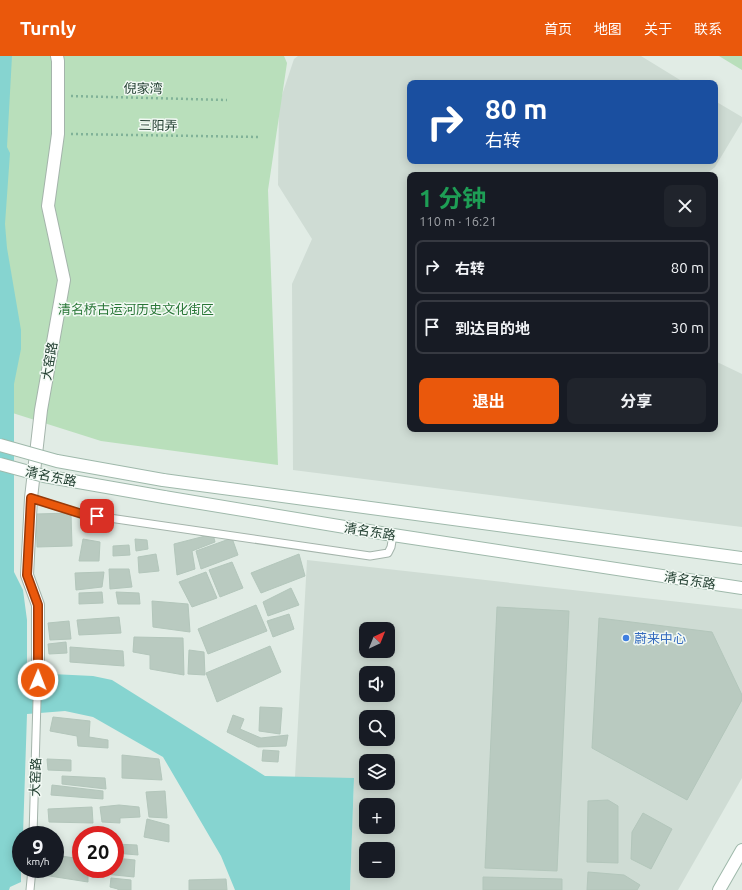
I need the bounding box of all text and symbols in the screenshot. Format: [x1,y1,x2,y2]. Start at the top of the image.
text: Turnly [20,17,76,39]
text: 首页 [544,21,572,37]
text: 地图 [594,21,622,37]
text: 关于 [644,21,672,37]
text: 联系 [694,21,722,37]
street label: 倪家湾 [123,81,163,95]
text: 80 m [485,93,547,124]
icon: right [419,96,471,148]
street label: 三阳弄 [138,118,178,132]
text: 右转 [485,130,521,150]
text: 1 分钟 [419,185,486,212]
button: close [664,185,706,227]
text: 110 m · 16:21 [419,214,497,228]
icon: right [421,256,443,278]
text: 80 m [671,259,704,276]
text: 右转 [455,260,485,277]
park label: 清名桥古运河历史文化街区 [58,302,214,316]
icon: arrive [421,316,443,338]
text: 30 m [671,319,704,336]
text: 到达目的地 [455,320,530,337]
street label: 大窑路 [39,341,59,381]
button: 退出 [419,378,559,424]
button: 分享 [567,378,706,424]
street label: 清名东路 [24,464,78,488]
pin [80,499,114,533]
icon: arrive [86,505,108,527]
street label: 清名东路 [343,520,397,542]
street label: 清名东路 [663,569,717,591]
north arrow [359,622,395,658]
map controls [359,622,395,878]
place label: 蔚来中心 [634,631,686,645]
marker: 蔚来中心 [621,633,631,643]
position arrow [17,659,59,701]
button: sound [359,666,395,702]
button: search [359,710,395,746]
button: layers [359,754,395,790]
street label: 大窑路 [27,757,43,797]
button: + [359,798,395,834]
speed limit sign: 20 [72,826,124,878]
text: 9 [32,835,44,858]
button: − [359,842,395,878]
text: km/h [26,856,50,867]

